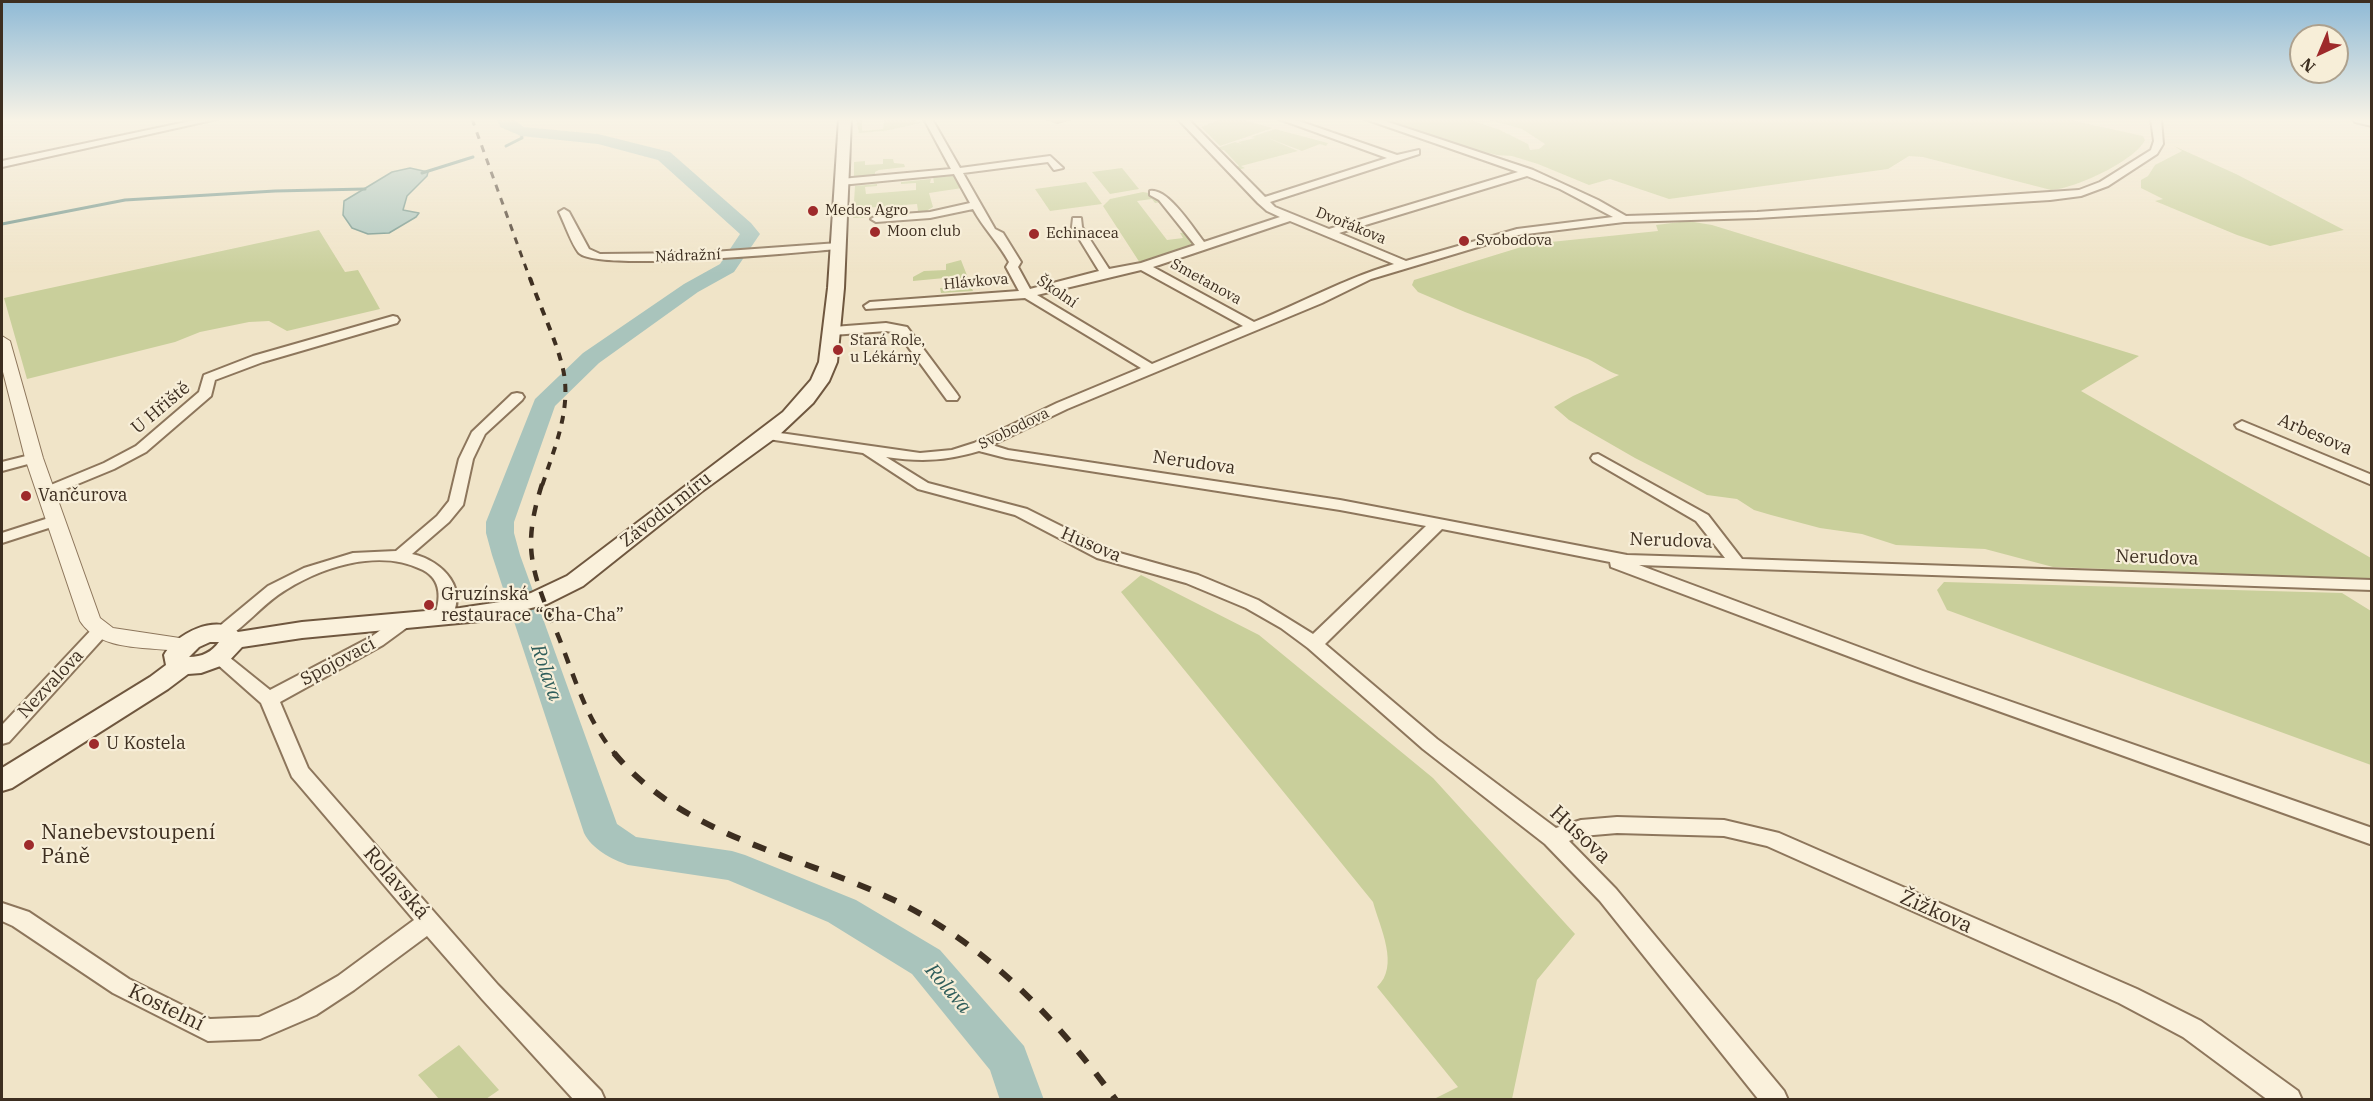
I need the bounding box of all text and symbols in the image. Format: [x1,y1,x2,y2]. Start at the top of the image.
north arrow [2289,24,2349,84]
text: N [2296,54,2319,77]
place label: Medos Agro [825,202,908,220]
marker: Medos Agro [806,204,820,218]
street label: Dvořákova [1313,204,1389,248]
place label: Moon club [887,223,961,241]
marker: Moon club [868,225,882,239]
place label: Echinacea [1046,225,1119,243]
marker: Echinacea [1027,227,1041,241]
place label: Svobodova [1476,232,1552,250]
marker: Svobodova [1457,234,1471,248]
street label: Nádražní [655,246,721,266]
street label: Smetanova [1167,255,1245,309]
street label: Hlávkova [943,270,1009,294]
street label: Školní [1033,272,1081,312]
place label: Stará Role, u Lékárny [850,332,925,367]
marker: Stará Role, u Lékárny [831,343,845,357]
street label: U Hřiště [127,377,195,439]
street label: Svobodova [976,404,1052,454]
street label: Arbesova [2274,410,2356,460]
street label: Nerudova [1151,447,1237,479]
street label: Závodu míru [616,468,716,552]
place label: Vančurova [38,485,128,507]
marker: Vančurova [19,489,33,503]
street label: Husova [1058,523,1124,567]
street label: Nerudova [1629,529,1713,553]
street label: Nerudova [2115,546,2199,570]
place label: Gruzínská restaurace “Cha-Cha” [441,584,624,626]
marker: Gruzínská restaurace “Cha-Cha” [422,598,436,612]
street label: Spojovací [297,633,379,691]
water label: Rolava [525,642,567,704]
street label: Nezvalova [14,645,88,723]
place label: U Kostela [106,733,186,755]
marker: U Kostela [87,737,101,751]
street label: Husova [1544,801,1616,869]
place label: Nanebevstoupení Páně [41,820,215,870]
marker: Nanebevstoupení Páně [22,838,36,852]
street label: Rolavská [358,841,434,925]
street label: Žižkova [1896,885,1976,939]
water label: Rolava [920,959,976,1019]
street label: Kostelní [124,979,208,1037]

